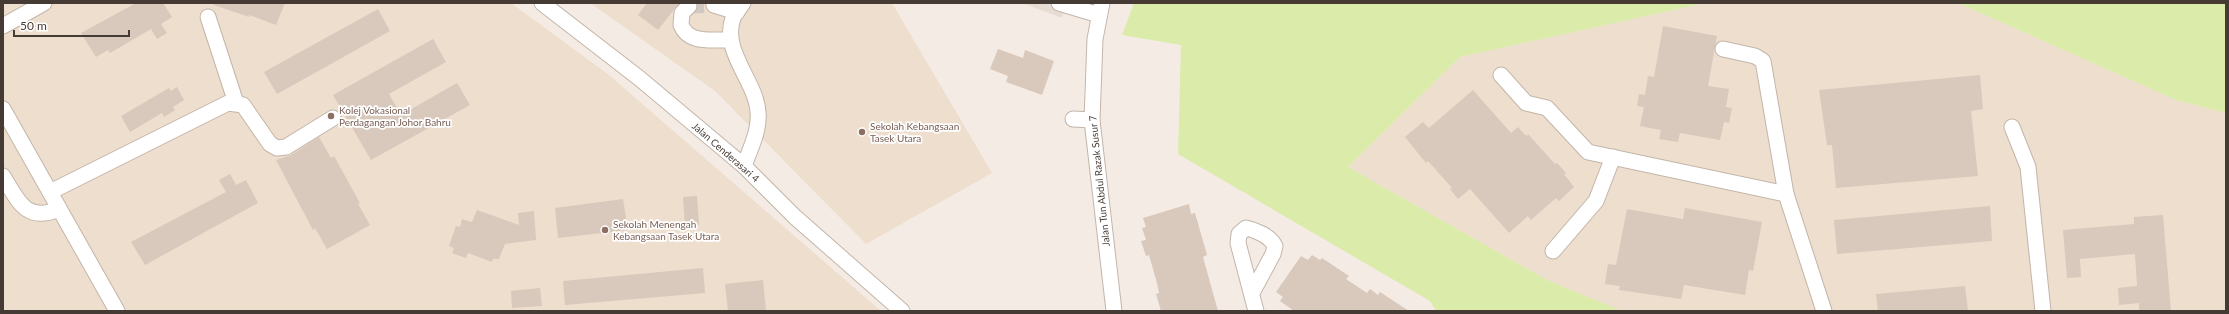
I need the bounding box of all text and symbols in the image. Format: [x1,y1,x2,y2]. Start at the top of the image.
scale bar [14,12,129,38]
text: 50 m [20,18,47,33]
place label: Kolej Vokasional Perdagangan Johor Bahru [339,104,451,128]
marker: Kolej Vokasional Perdagangan Johor Bahru [326,111,336,121]
street label: Jalan Tun Abdul Razak Susur 7 [1086,115,1112,247]
street label: Jalan Cenderasari 4 [690,120,762,185]
place label: Sekolah Kebangsaan Tasek Utara [870,120,959,144]
marker: Sekolah Kebangsaan Tasek Utara [857,127,867,137]
place label: Sekolah Menengah Kebangsaan Tasek Utara [613,218,719,242]
marker: Sekolah Menengah Kebangsaan Tasek Utara [600,225,610,235]

